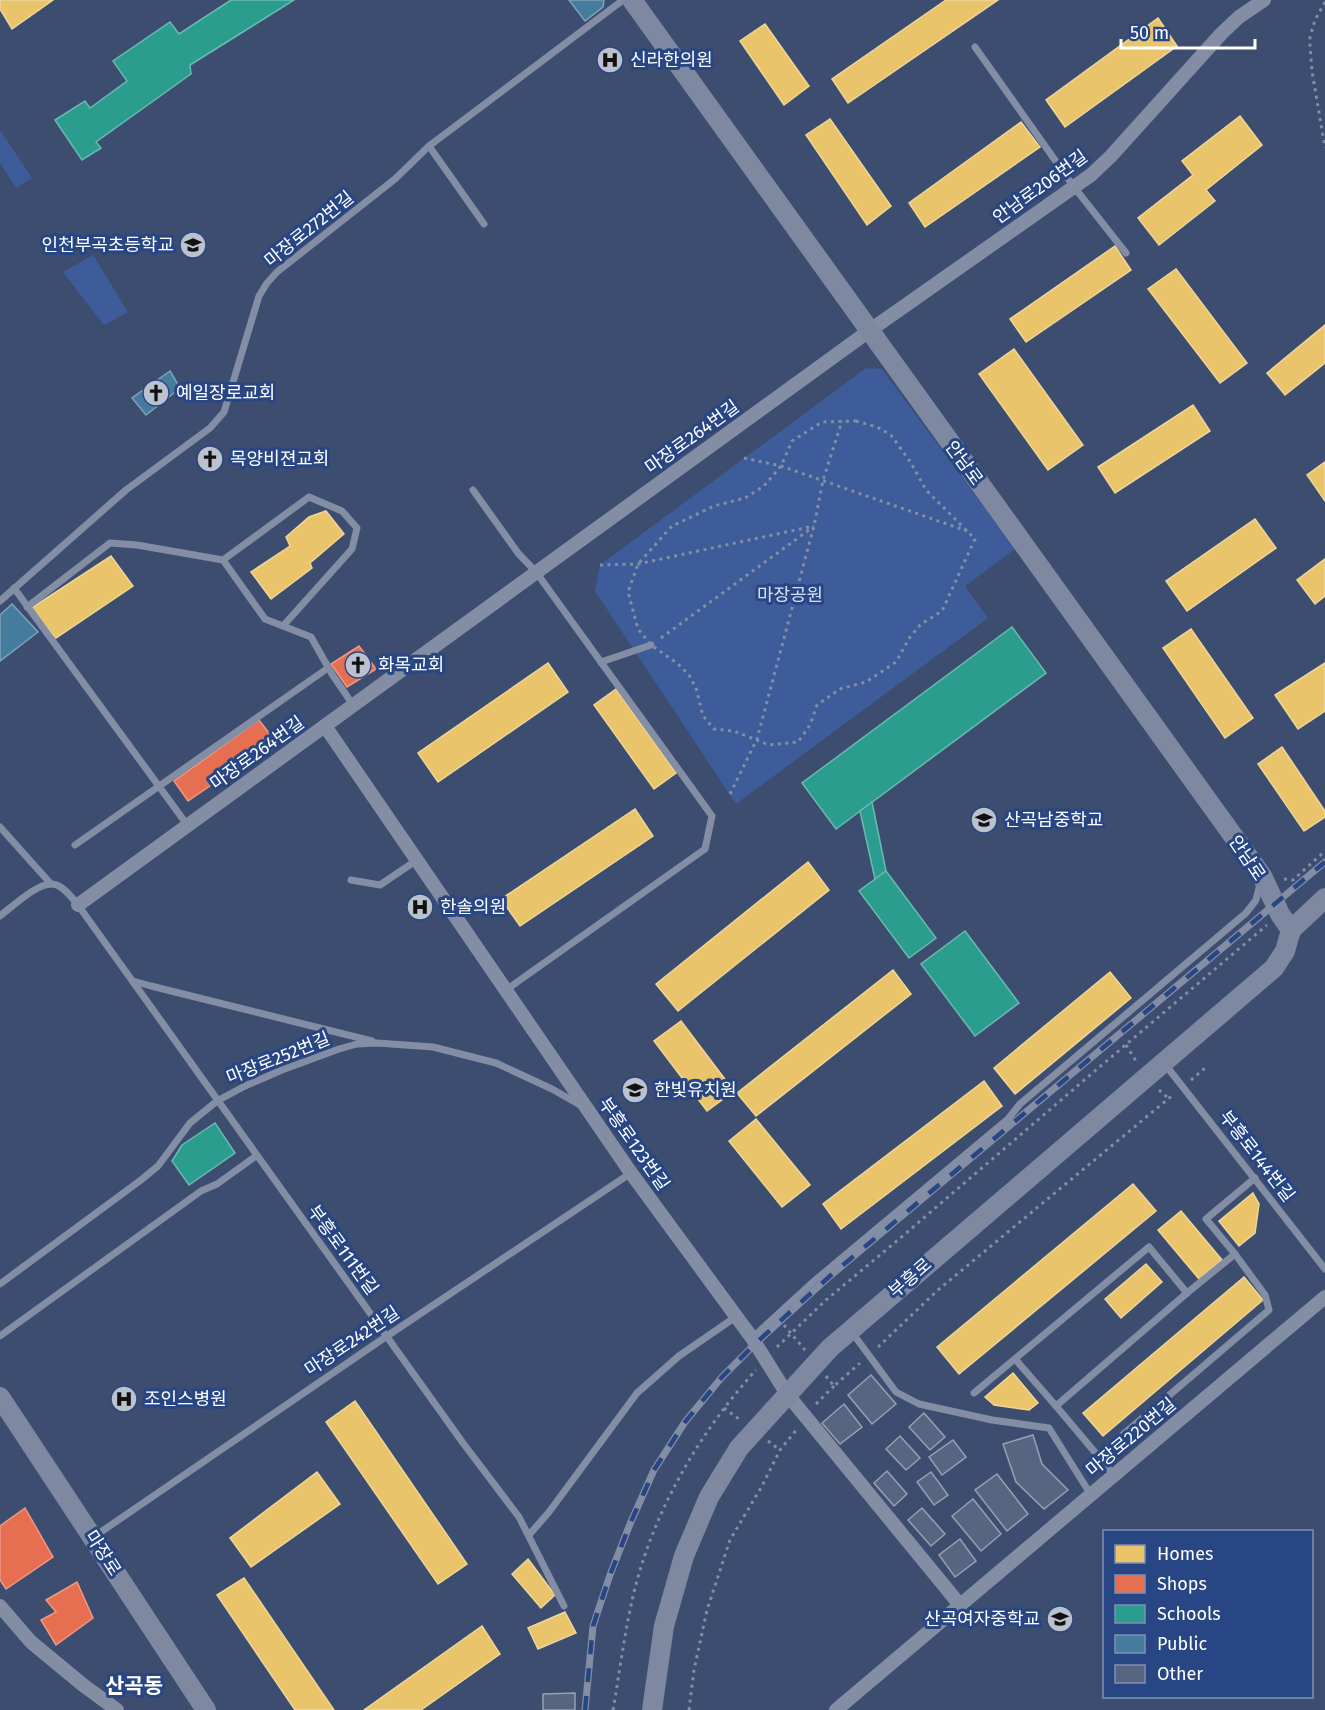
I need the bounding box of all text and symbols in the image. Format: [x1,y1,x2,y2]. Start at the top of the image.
scale bar [1121,12,1254,50]
text: 50 m [1130,22,1169,44]
hospital icon: 신라한의원 [595,45,625,75]
place label: 신라한의원 [630,49,713,71]
street label: 안남로206번길 [988,145,1092,229]
street label: 마장로272번길 [260,186,358,272]
school or university icon: 인천부곡초등학교 [178,230,208,260]
place label: 인천부곡초등학교 [42,234,174,256]
church icon: 예일장로교회 [141,378,171,408]
place label: 예일장로교회 [176,382,275,404]
street label: 마장로264번길 [641,396,743,478]
street label: 안남로 [940,436,988,490]
church icon: 목양비젼교회 [195,444,225,474]
place label: 목양비젼교회 [230,448,329,470]
park label: 마장공원 [757,584,823,606]
church icon: 화목교회 [343,650,373,680]
place label: 화목교회 [378,654,444,676]
street label: 마장로264번길 [206,712,308,794]
school or university icon: 산곡남중학교 [969,805,999,835]
place label: 산곡남중학교 [1004,809,1103,831]
street label: 안남로 [1224,831,1270,885]
hospital icon: 한솔의원 [405,892,435,922]
place label: 한솔의원 [440,896,506,918]
street label: 마장로252번길 [223,1027,333,1089]
school or university icon: 한빛유치원 [620,1075,650,1105]
place label: 한빛유치원 [654,1079,737,1101]
street label: 부흥로123번길 [594,1093,674,1195]
street label: 부흥로144번길 [1215,1106,1299,1206]
street label: 부흥로111번길 [303,1201,383,1299]
street label: 부흥로 [884,1253,936,1303]
street label: 마장로242번길 [301,1301,403,1381]
hospital icon: 조인스병원 [109,1384,139,1414]
place label: 조인스병원 [144,1388,227,1410]
street label: 마장로220번길 [1082,1393,1180,1481]
street label: 마장로 [80,1526,126,1580]
legend [1103,1530,1313,1698]
text: Homes [1157,1543,1213,1565]
text: Shops [1157,1573,1207,1595]
text: Schools [1157,1603,1221,1625]
school or university icon: 산곡여자중학교 [1045,1604,1075,1634]
place label: 산곡여자중학교 [924,1608,1040,1630]
text: Public [1157,1633,1207,1655]
text: Other [1157,1663,1203,1685]
district label: 산곡동 [105,1673,163,1699]

